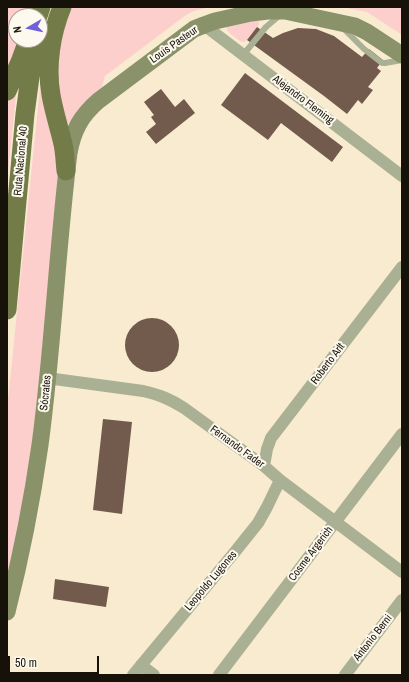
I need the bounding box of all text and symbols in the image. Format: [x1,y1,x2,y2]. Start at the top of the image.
north arrow [8,8,48,48]
street label: Louis Pasteur [147,24,201,66]
text: N [10,25,25,34]
street label: Alejandro Fleming [270,73,336,127]
street label: Ruta Nacional 40 [11,126,31,196]
street label: Roberto Arlt [308,341,348,387]
street label: Sócrates [38,375,54,411]
street label: Fernando Fader [207,423,267,471]
street label: Cosme Argerich [286,524,336,584]
street label: Leopoldo Lugones [182,548,240,614]
street label: Antonio Berni [351,612,395,664]
scale bar [10,648,101,674]
text: 50 m [15,655,37,671]

